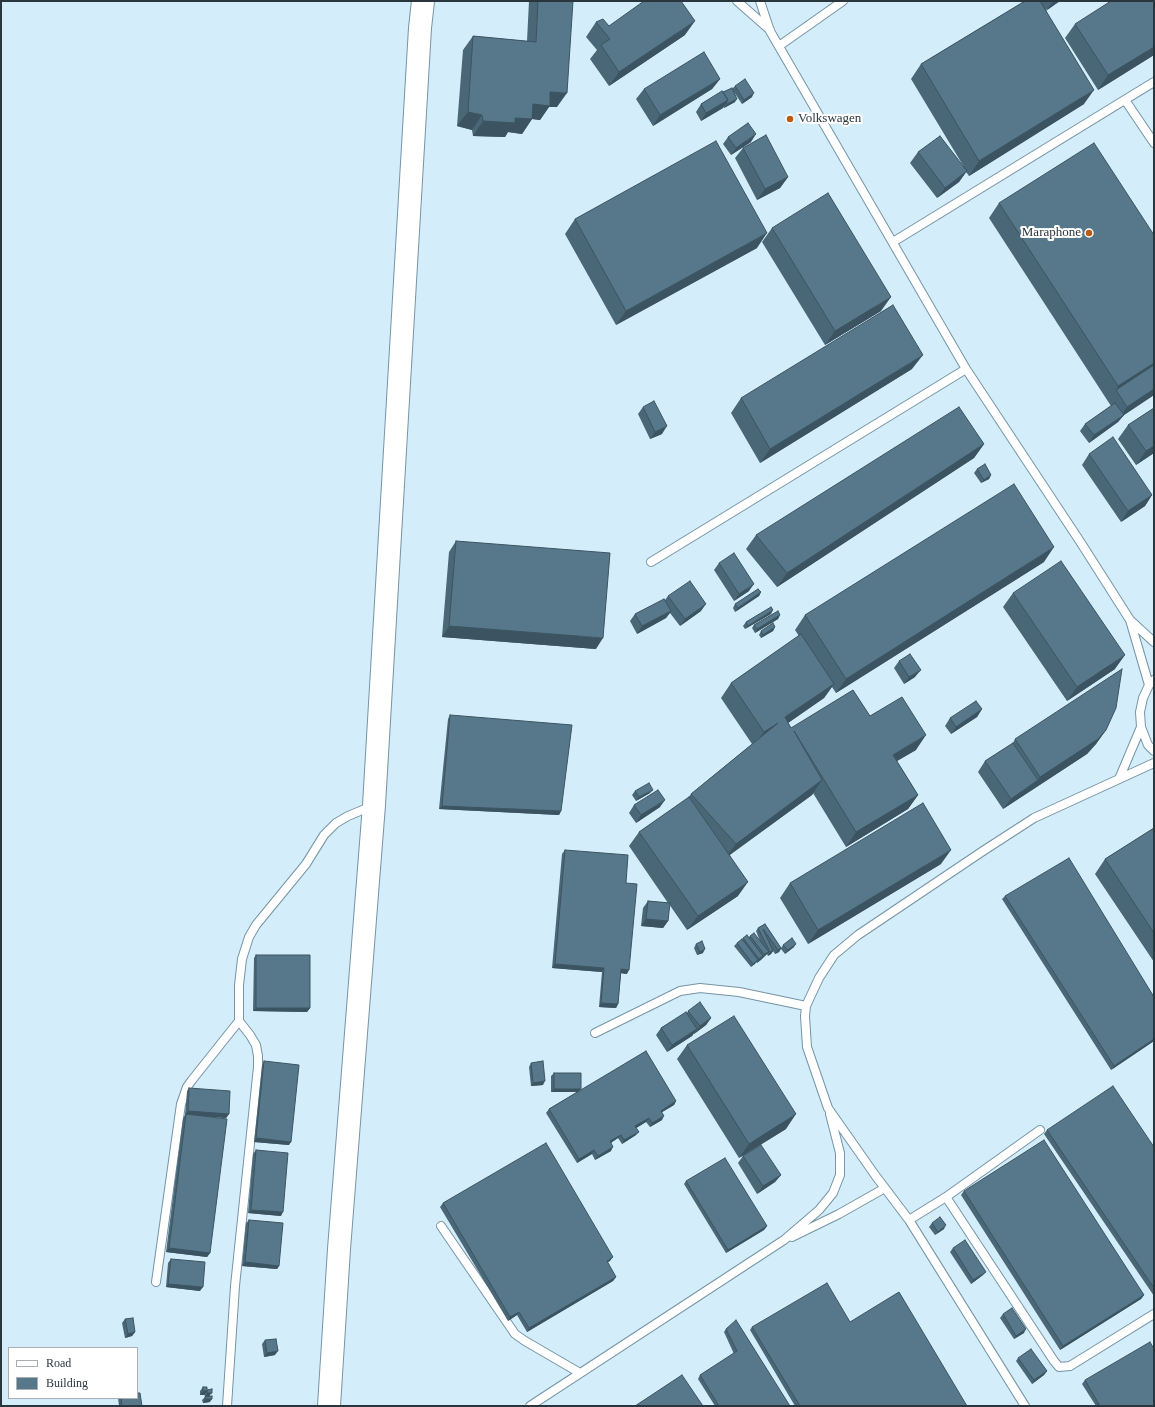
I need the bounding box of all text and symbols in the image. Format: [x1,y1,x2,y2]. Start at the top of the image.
place label: Volkswagen [798,111,861,127]
marker: Volkswagen [785,114,795,124]
place label: Maraphone [1022,225,1081,241]
marker: Maraphone [1084,228,1094,238]
legend [8,1347,138,1399]
text: Road [46,1356,71,1370]
text: Building [46,1376,88,1390]

